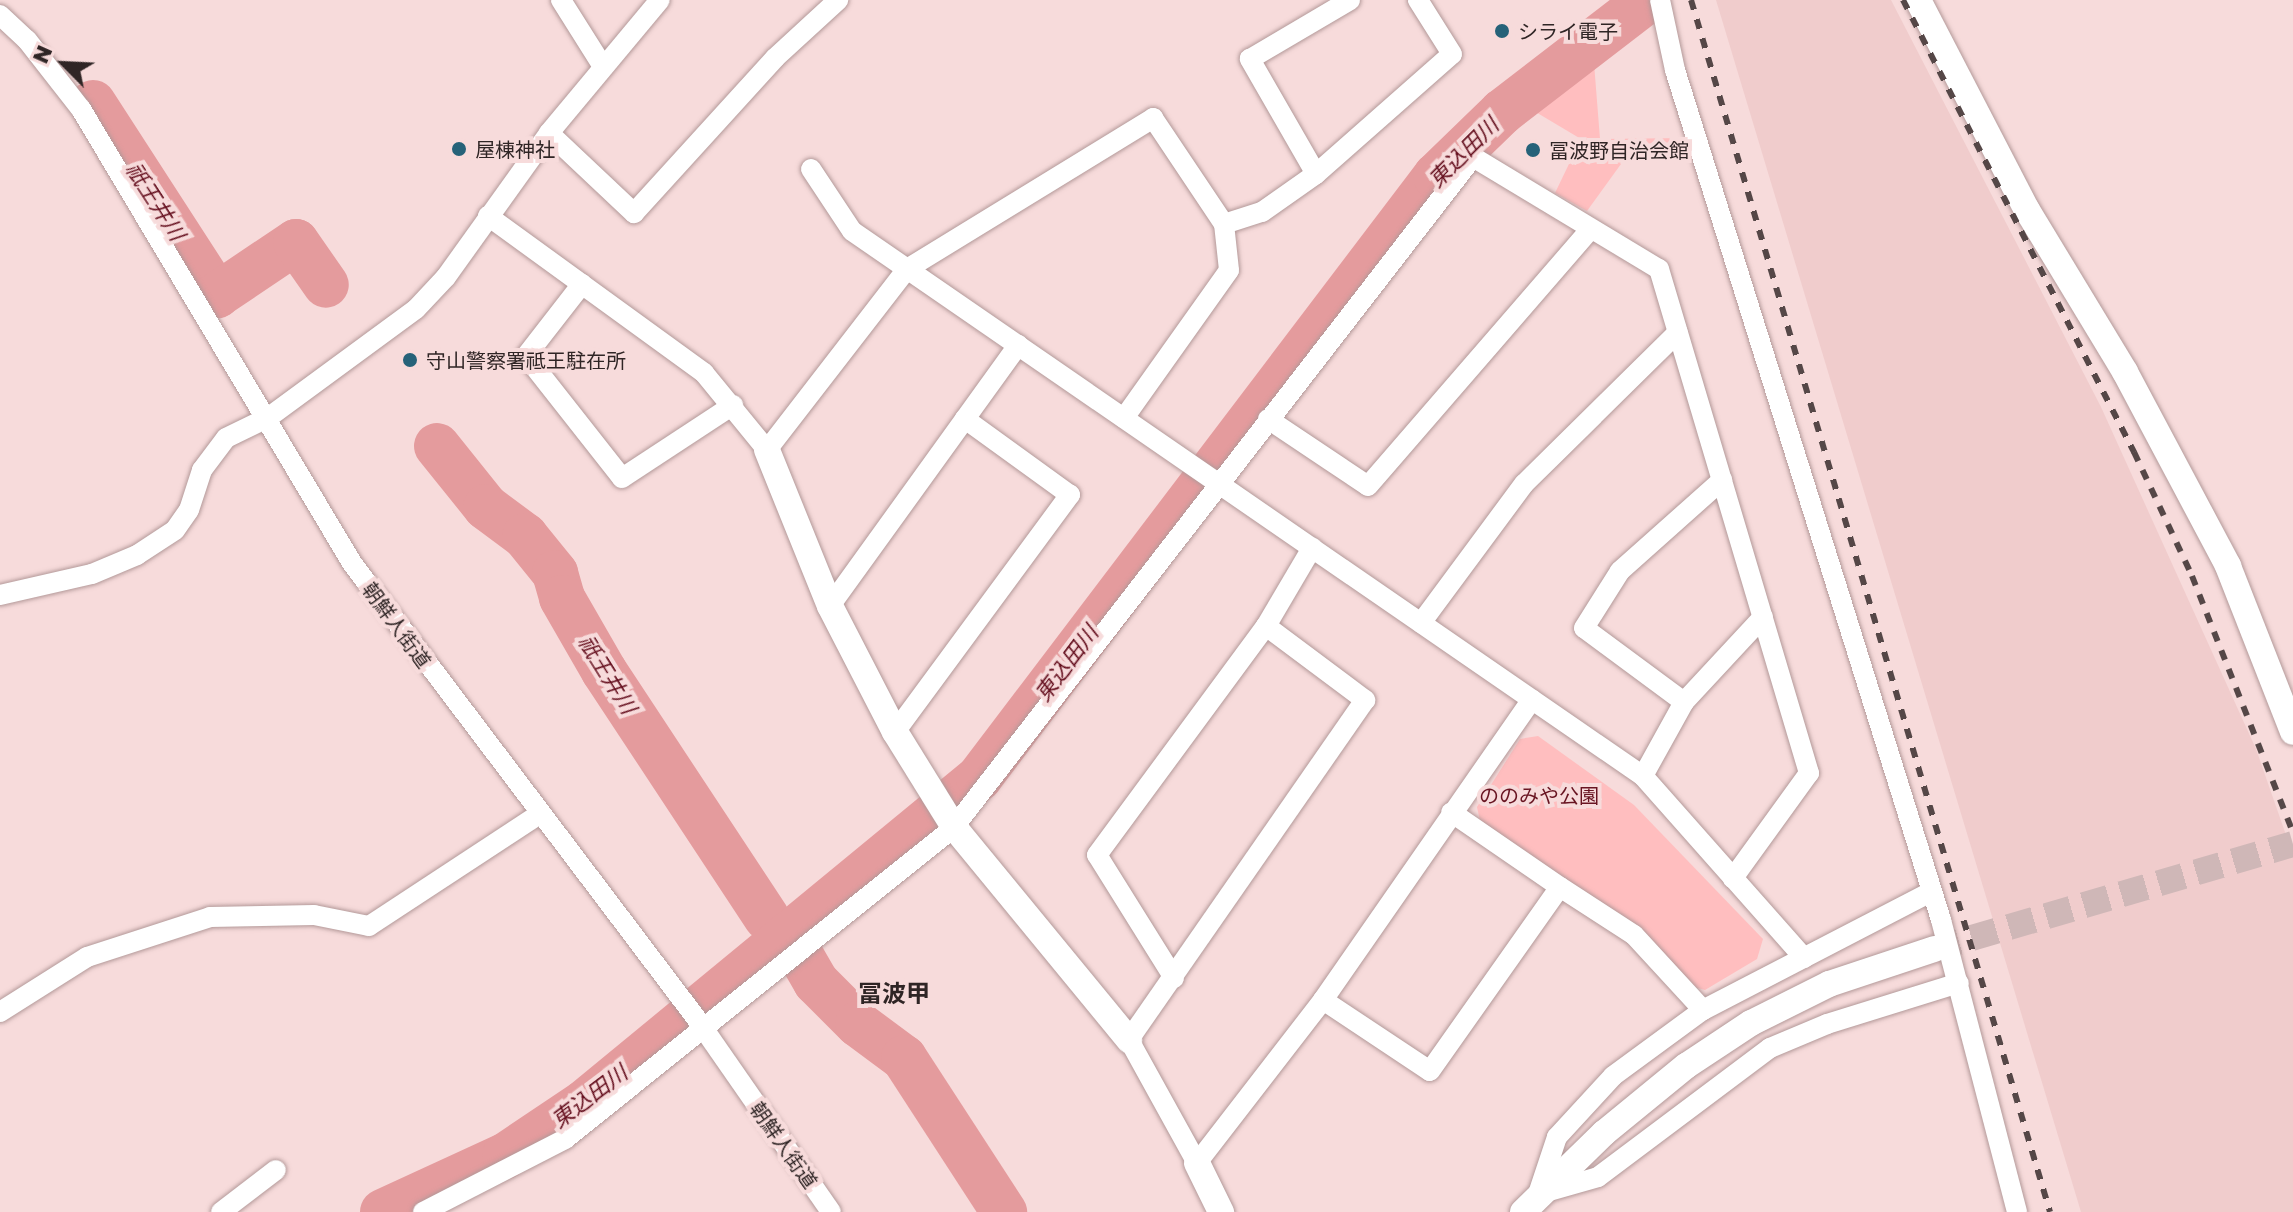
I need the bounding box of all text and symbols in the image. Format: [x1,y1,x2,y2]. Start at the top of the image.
place label: シライ電子 [1518,19,1618,43]
marker: シライ電子 [1493,22,1511,40]
north arrow [24,24,104,104]
text: N [26,41,57,67]
water label: 東込田川 [1423,112,1503,192]
place label: 屋棟神社 [475,137,555,161]
place label: 冨波野自治会館 [1549,138,1689,162]
marker: 屋棟神社 [450,140,468,158]
marker: 冨波野自治会館 [1524,141,1542,159]
water label: 祇王井川 [121,157,191,245]
place label: 守山警察署祗王駐在所 [426,348,626,372]
marker: 守山警察署祗王駐在所 [401,351,419,369]
street label: 朝鮮人街道 [358,577,436,673]
water label: 東込田川 [1029,620,1103,706]
water label: 祇王井川 [573,630,643,718]
park label: ののみや公園 [1479,783,1599,807]
district label: 冨波甲 [858,979,930,1007]
water label: 東込田川 [546,1059,632,1133]
street label: 朝鮮人街道 [745,1097,823,1193]

